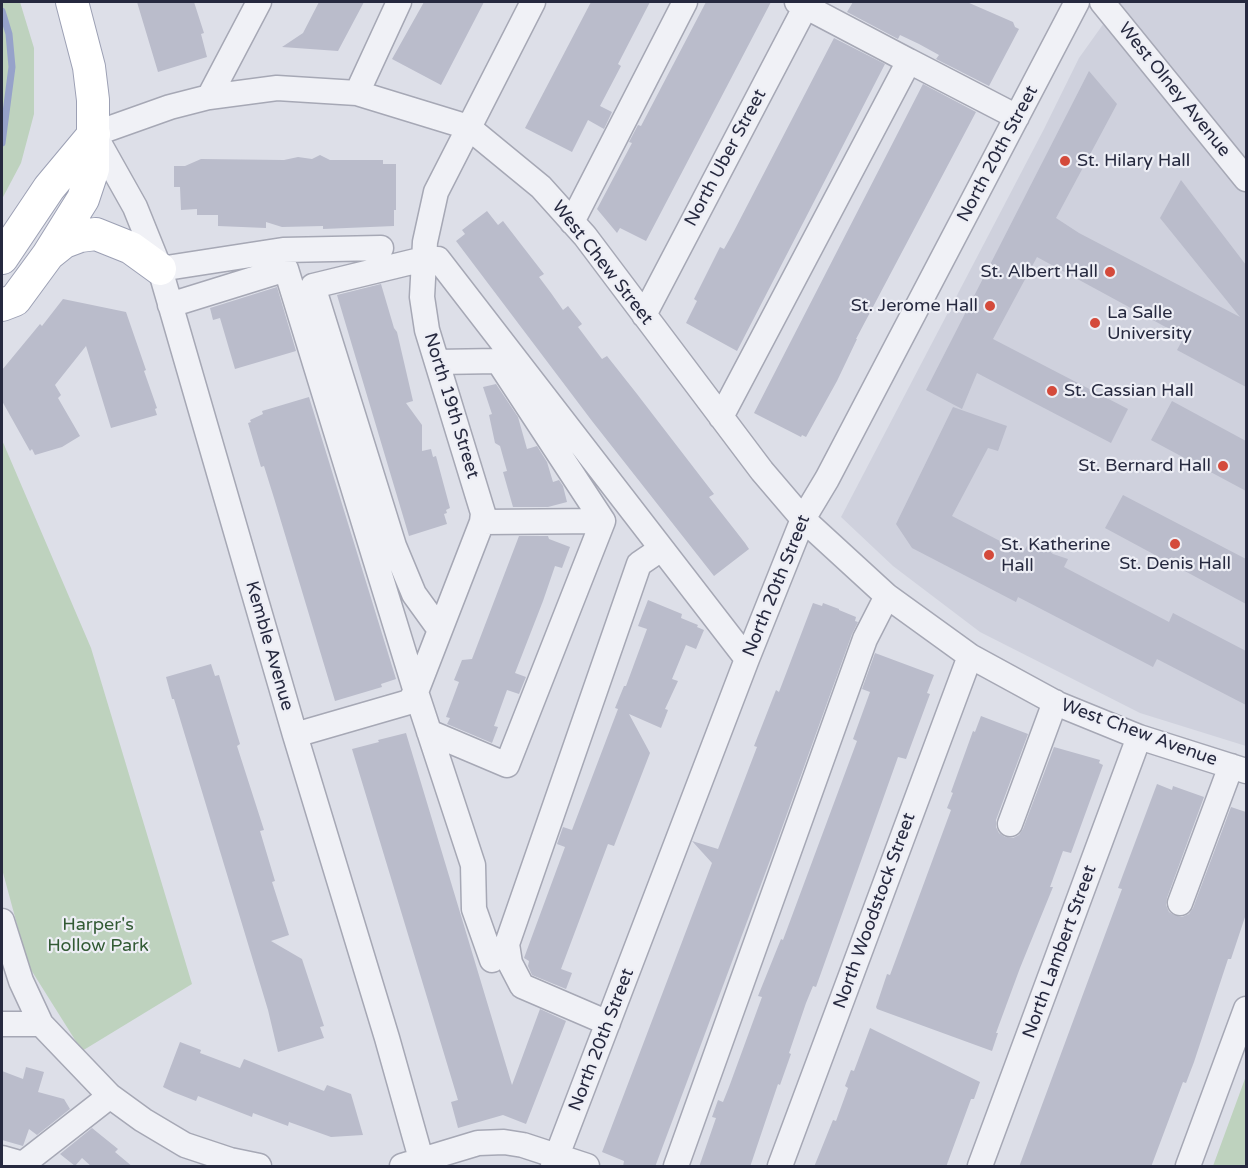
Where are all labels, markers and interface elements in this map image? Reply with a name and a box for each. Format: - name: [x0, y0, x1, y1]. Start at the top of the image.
- street label: West Olney Avenue: [1113, 19, 1235, 161]
- street label: North 20th Street: [953, 82, 1043, 226]
- street label: North Uber Street: [681, 86, 771, 230]
- place label: St. Hilary Hall: [1077, 150, 1190, 172]
- marker: St. Hilary Hall: [1058, 154, 1072, 168]
- street label: West Chew Street: [547, 197, 657, 329]
- place label: St. Albert Hall: [981, 261, 1098, 283]
- marker: St. Albert Hall: [1103, 265, 1117, 279]
- place label: St. Jerome Hall: [851, 295, 978, 317]
- marker: St. Jerome Hall: [983, 299, 997, 313]
- place label: La Salle University: [1107, 302, 1192, 344]
- marker: La Salle University: [1088, 316, 1102, 330]
- street label: North 19th Street: [419, 331, 483, 481]
- place label: St. Cassian Hall: [1064, 380, 1194, 402]
- marker: St. Cassian Hall: [1045, 384, 1059, 398]
- place label: St. Bernard Hall: [1078, 455, 1211, 477]
- marker: St. Bernard Hall: [1216, 459, 1230, 473]
- street label: North 20th Street: [739, 512, 815, 660]
- place label: St. Katherine Hall: [1001, 534, 1110, 576]
- marker: St. Denis Hall: [1168, 537, 1182, 551]
- marker: St. Katherine Hall: [982, 548, 996, 562]
- place label: St. Denis Hall: [1119, 553, 1231, 575]
- street label: Kemble Avenue: [240, 579, 298, 713]
- street label: West Chew Avenue: [1058, 695, 1220, 771]
- street label: North Woodstock Street: [829, 810, 921, 1012]
- street label: North Lambert Street: [1019, 862, 1101, 1042]
- park label: Harper's Hollow Park: [47, 914, 149, 956]
- street label: North 20th Street: [565, 966, 639, 1114]

